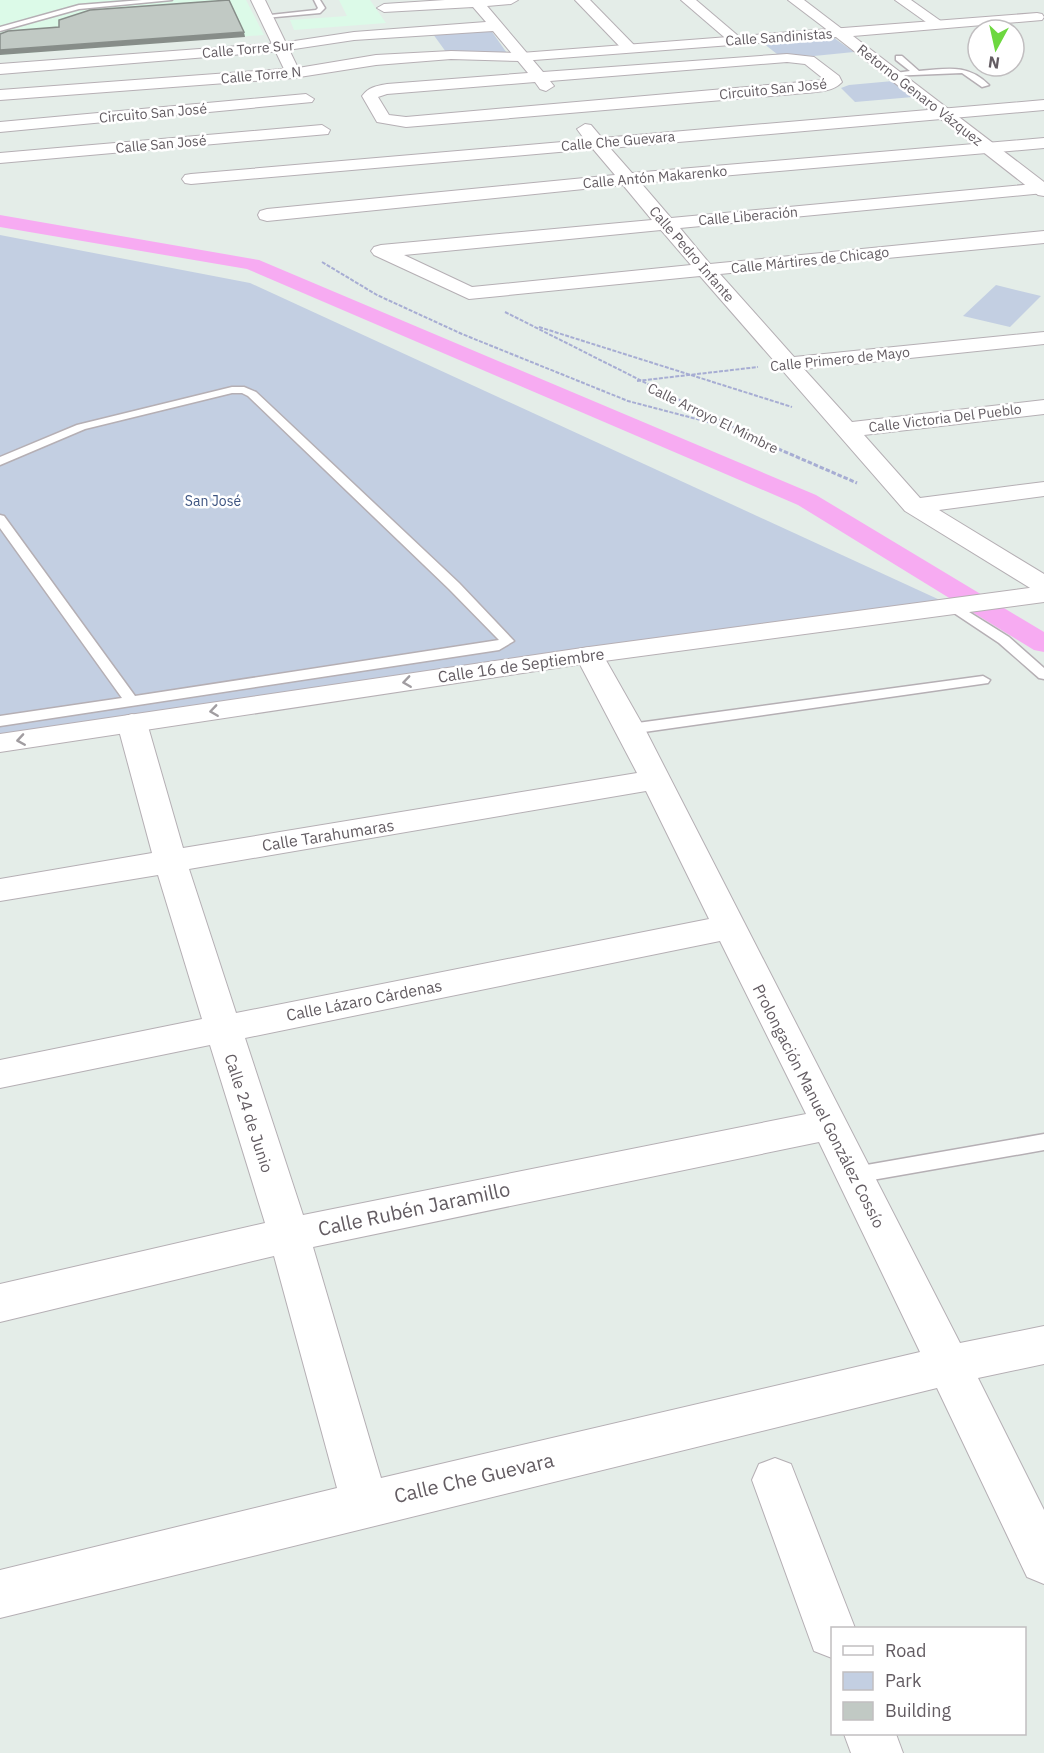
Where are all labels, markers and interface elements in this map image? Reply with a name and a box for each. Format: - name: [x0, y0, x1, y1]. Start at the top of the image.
- north arrow: [966, 18, 1026, 78]
- street label: Calle Sandinistas: [725, 24, 833, 50]
- street label: Calle Torre Sur: [201, 36, 295, 62]
- street label: Retorno Genaro Vázquez: [854, 40, 987, 150]
- text: N: [987, 52, 1001, 74]
- street label: Calle Torre N: [220, 63, 302, 87]
- street label: Circuito San José: [718, 74, 828, 104]
- street label: Circuito San José: [98, 99, 208, 127]
- street label: Calle Che Guevara: [560, 127, 676, 155]
- street label: Calle San José: [115, 131, 207, 157]
- street label: Calle Antón Makarenko: [582, 162, 728, 192]
- street label: Calle Pedro Infante: [646, 202, 739, 306]
- street label: Calle Liberación: [697, 203, 799, 229]
- street label: Calle Mártires de Chicago: [730, 243, 890, 277]
- street label: Calle Primero de Mayo: [769, 343, 911, 375]
- street label: Calle Arroyo El Mimbre: [645, 379, 781, 458]
- street label: Calle Victoria Del Pueblo: [867, 400, 1023, 436]
- park label: San José: [185, 492, 241, 510]
- street label: Calle 16 de Septiembre: [436, 643, 606, 687]
- one-way arrow: [402, 675, 412, 688]
- one-way arrow: [209, 704, 219, 716]
- one-way arrow: [17, 734, 26, 746]
- street label: Calle Tarahumaras: [261, 815, 395, 855]
- street label: Calle Lázaro Cárdenas: [284, 975, 444, 1025]
- street label: Prolongación Manuel González Cossío: [749, 981, 889, 1231]
- street label: Calle 24 de Junio: [220, 1051, 278, 1175]
- street label: Calle Rubén Jaramillo: [315, 1175, 512, 1242]
- street label: Calle Che Guevara: [391, 1446, 557, 1509]
- legend: [831, 1627, 1026, 1735]
- text: Road: [885, 1639, 926, 1662]
- text: Park: [885, 1669, 922, 1692]
- text: Building: [885, 1699, 952, 1722]

